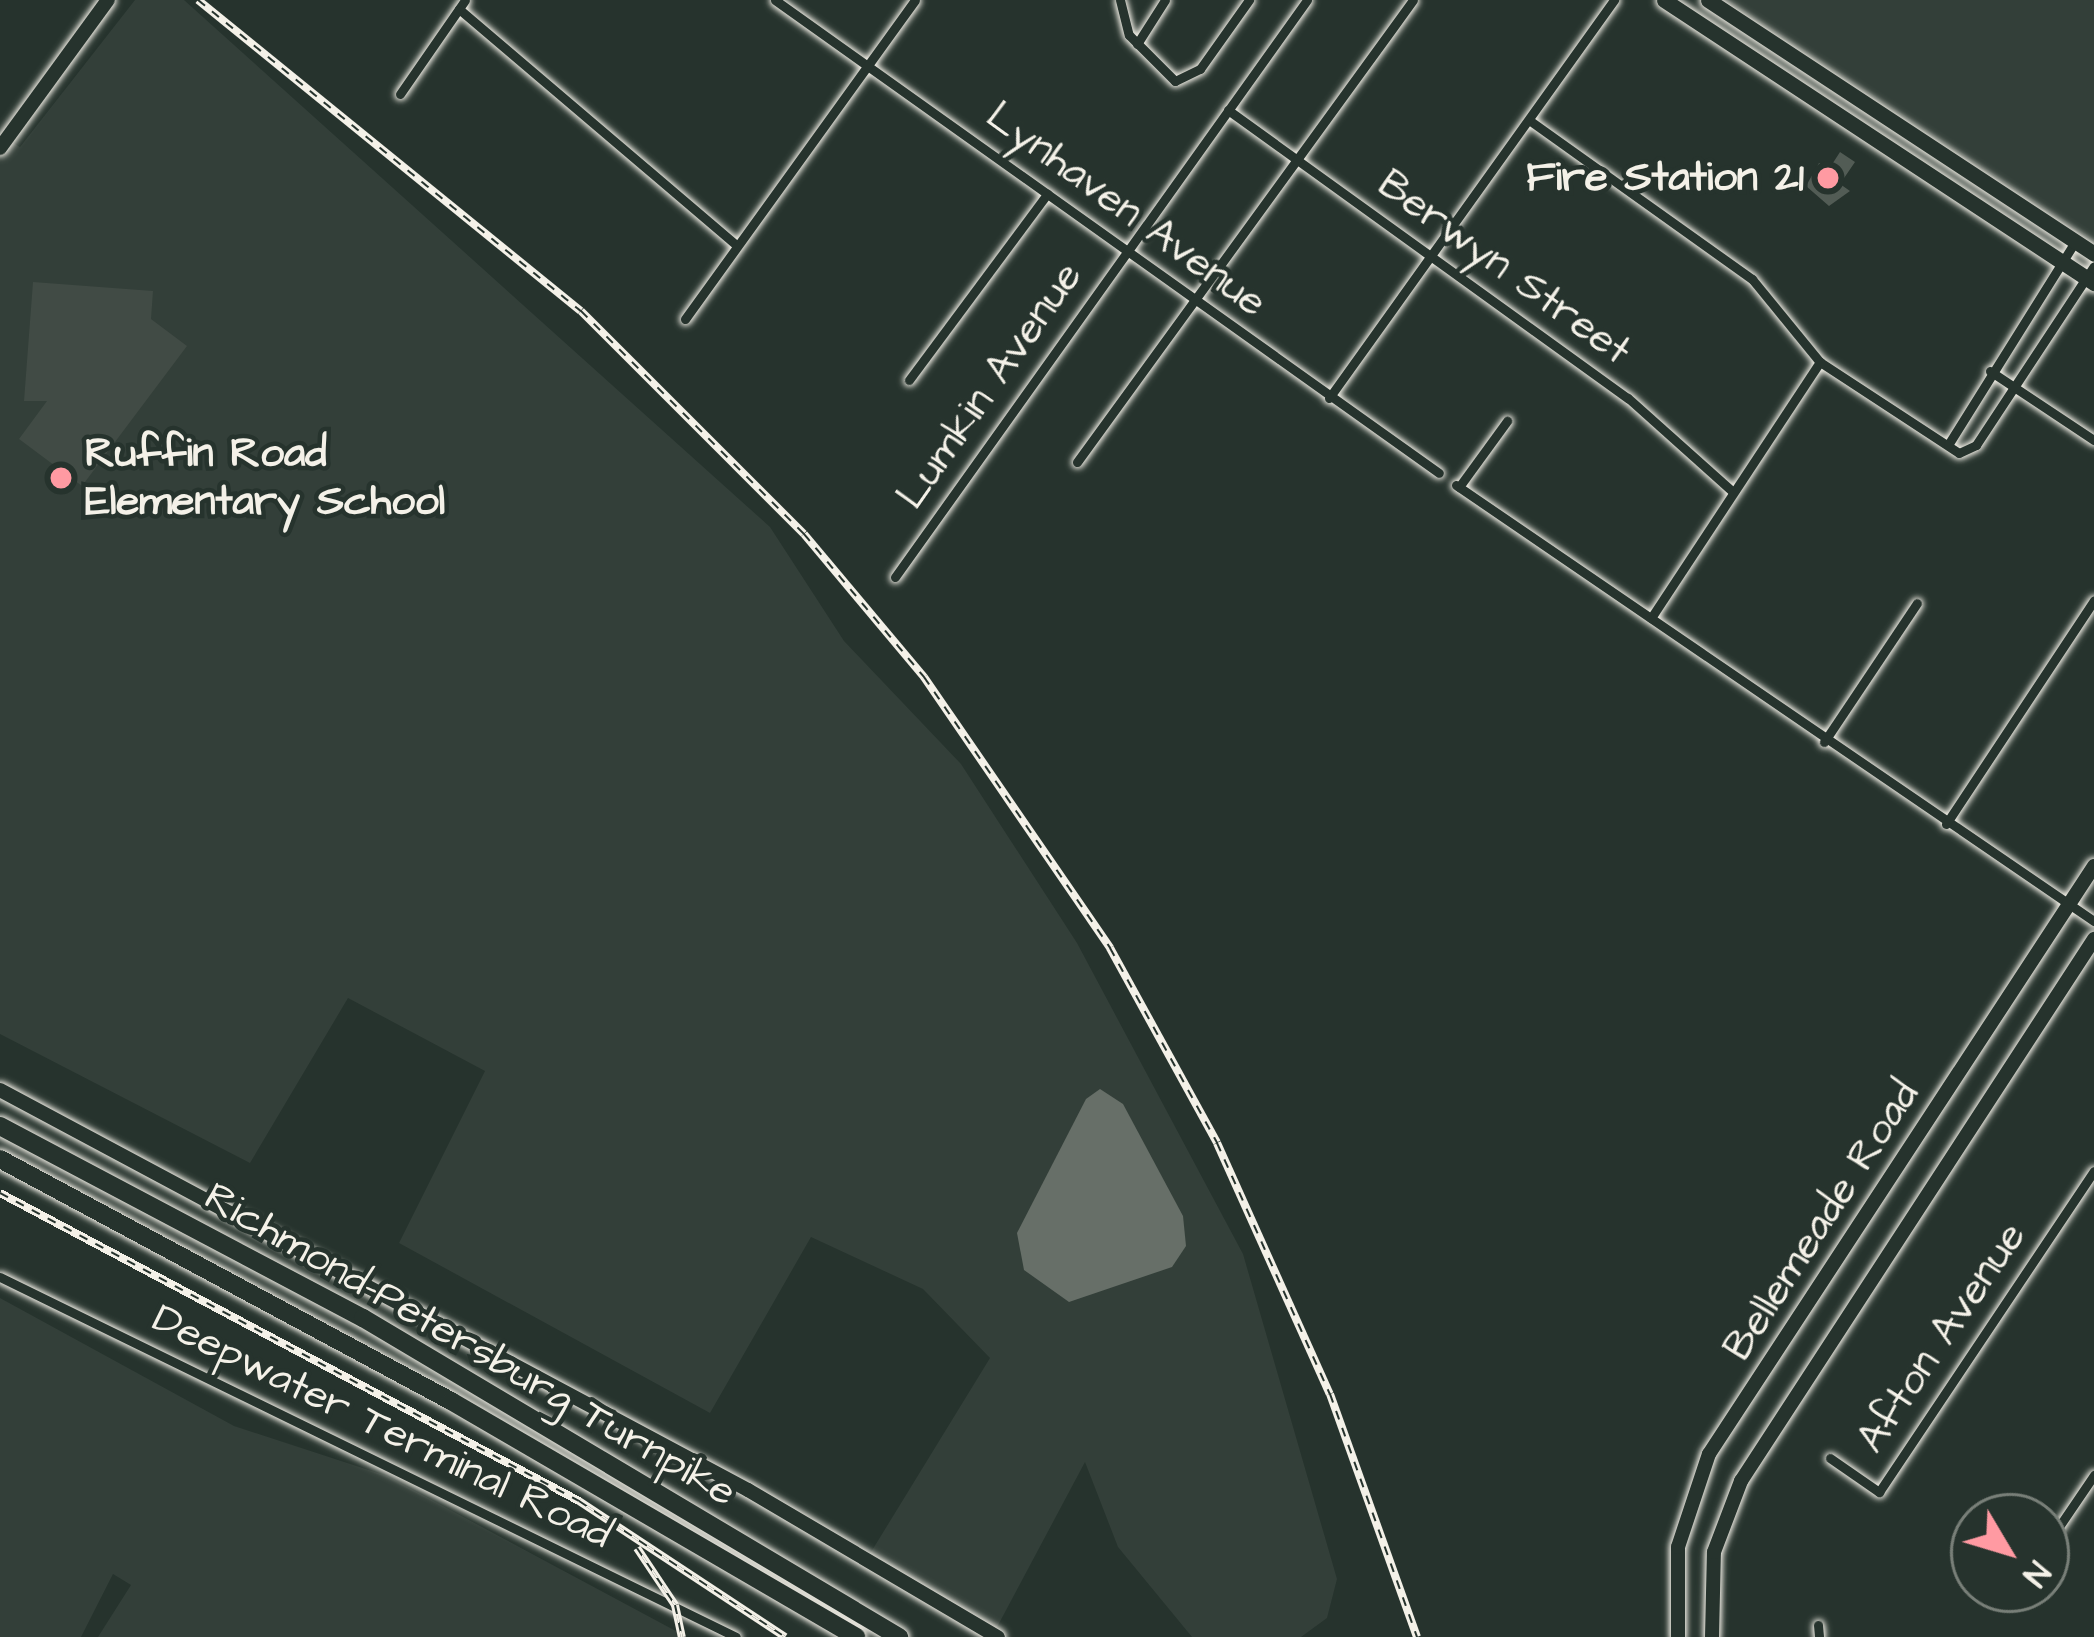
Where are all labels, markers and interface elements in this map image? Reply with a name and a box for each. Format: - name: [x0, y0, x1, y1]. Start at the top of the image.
- street label: Lynhaven Avenue: [976, 91, 1276, 329]
- place label: Fire Station 21: [1526, 153, 1804, 203]
- street label: Berwyn Street: [1368, 159, 1640, 377]
- marker: Fire Station 21: [1815, 165, 1841, 191]
- street label: Lumkin Avenue: [886, 253, 1094, 519]
- place label: Ruffin Road Elementary School: [85, 429, 445, 528]
- marker: Ruffin Road Elementary School: [48, 465, 74, 491]
- street label: Bellemeade Road: [1713, 1072, 1931, 1370]
- street label: Richmond-Petersburg Turnpike: [195, 1172, 745, 1518]
- street label: Afton Avenue: [1847, 1213, 2037, 1463]
- street label: Deepwater Terminal Road: [144, 1294, 620, 1560]
- north arrow: [1950, 1493, 2070, 1613]
- text: N: [2012, 1551, 2061, 1596]

